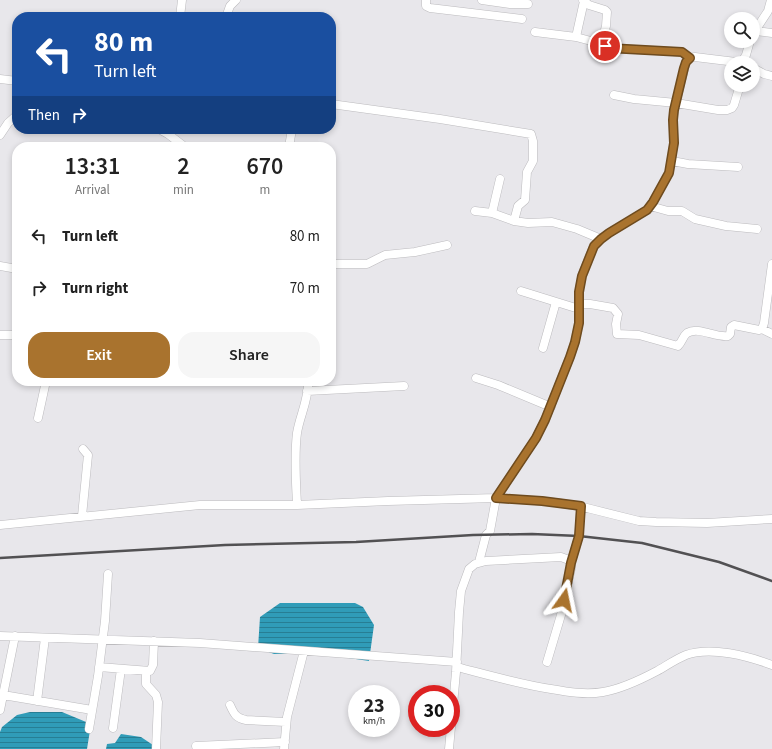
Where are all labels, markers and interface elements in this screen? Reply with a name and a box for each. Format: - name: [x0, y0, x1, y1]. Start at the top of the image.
- map controls: [724, 12, 760, 92]
- button: search: [724, 12, 760, 48]
- text: 80 m: [94, 22, 153, 62]
- icon: left: [28, 28, 80, 80]
- pin: [588, 29, 622, 63]
- icon: arrive: [594, 35, 616, 57]
- button: layers: [724, 56, 760, 92]
- text: Turn left: [94, 59, 156, 84]
- icon: right: [68, 104, 90, 126]
- text: Then: [28, 105, 60, 126]
- text: 13:31: [65, 149, 120, 184]
- text: 2: [177, 149, 190, 184]
- text: 670: [247, 149, 283, 184]
- text: Arrival: [75, 181, 110, 199]
- text: min: [173, 181, 194, 199]
- text: m: [260, 181, 270, 199]
- icon: left: [28, 225, 50, 247]
- text: Turn left: [62, 226, 118, 247]
- text: 80 m: [290, 226, 320, 247]
- icon: right: [28, 277, 50, 299]
- text: Turn right: [62, 278, 128, 299]
- text: 70 m: [290, 278, 320, 299]
- button: Exit: [28, 332, 170, 378]
- button: Share: [178, 332, 320, 378]
- position arrow: [543, 579, 585, 621]
- speed limit sign: 30: [408, 685, 460, 737]
- text: 23: [363, 692, 385, 720]
- text: km/h: [363, 714, 385, 728]

